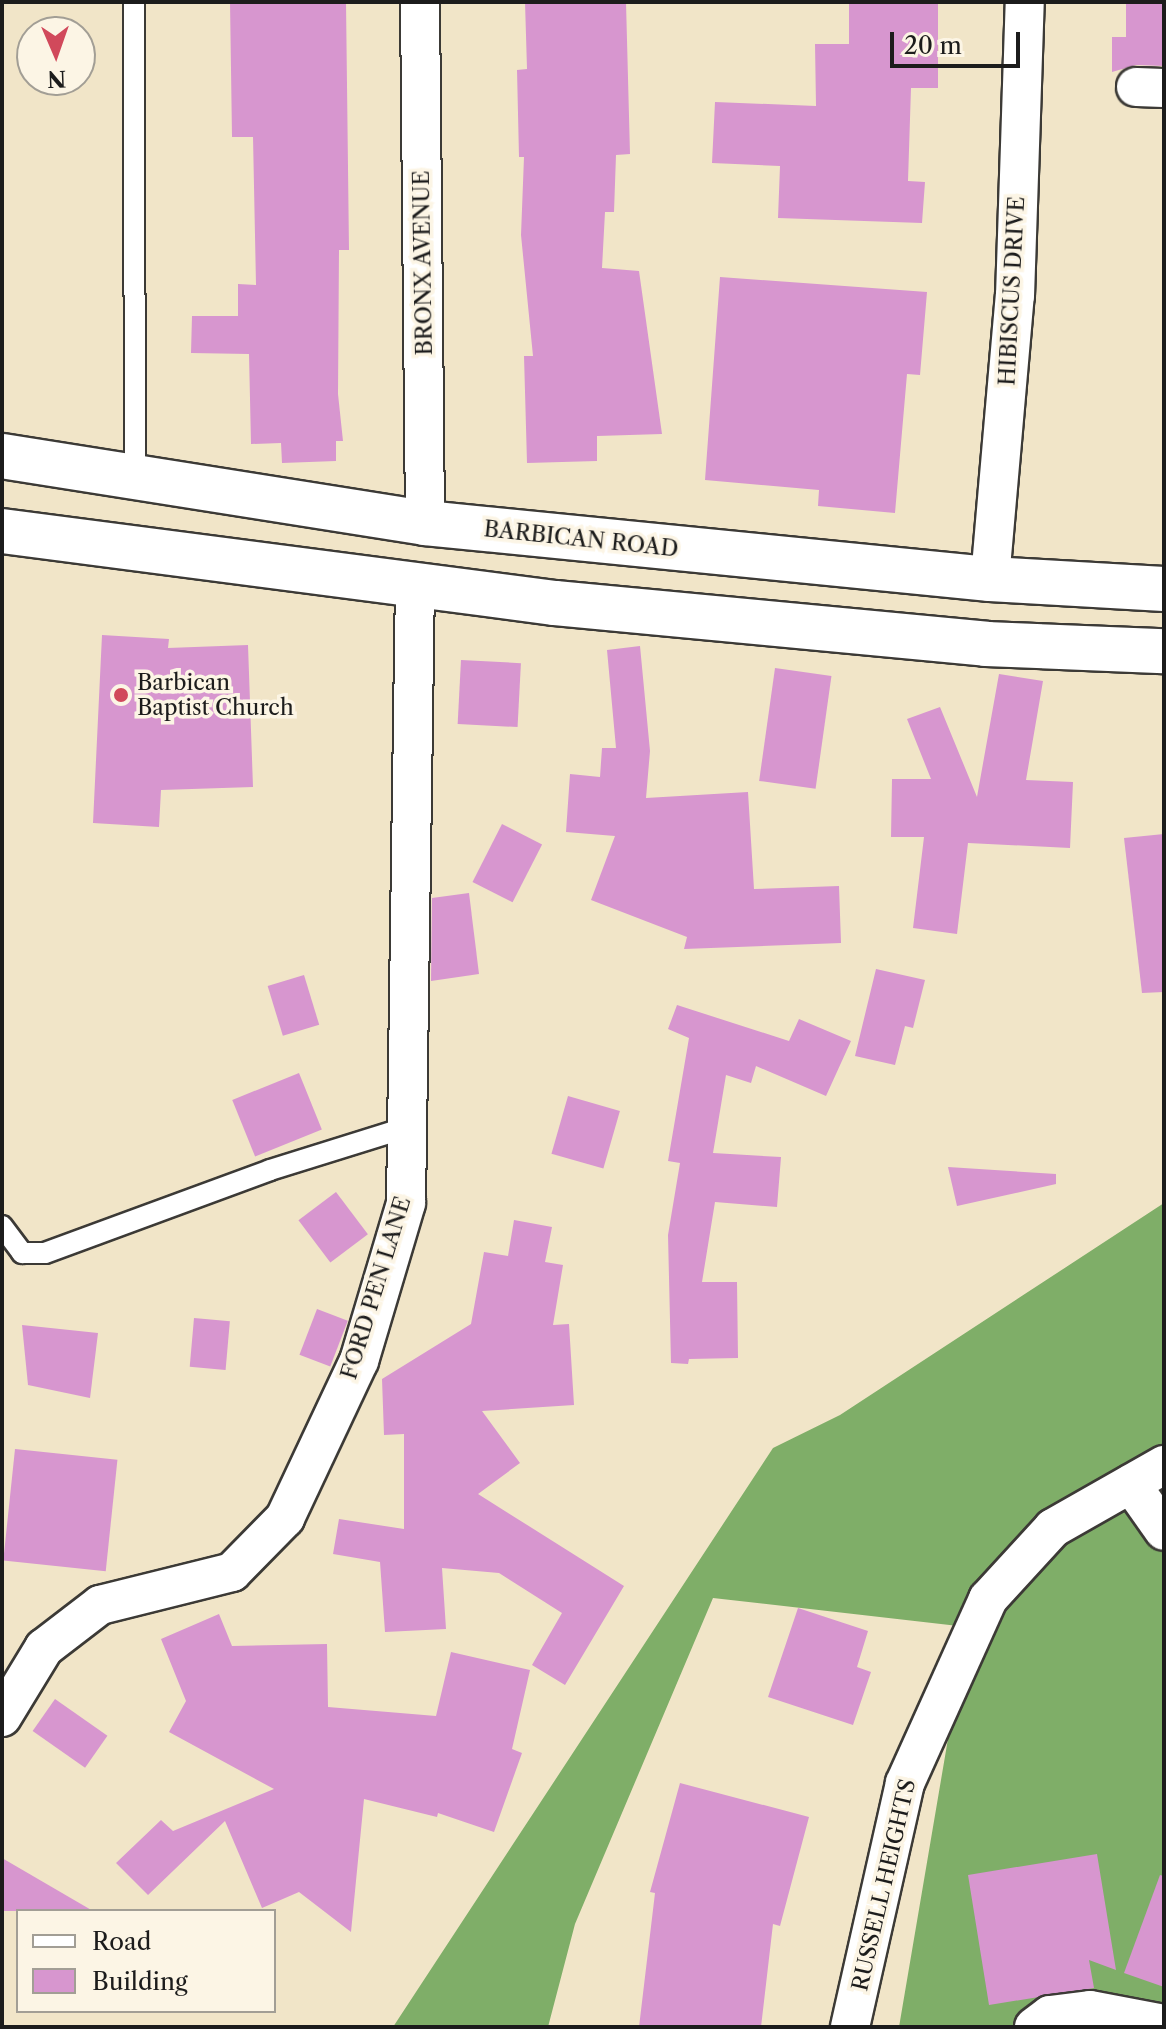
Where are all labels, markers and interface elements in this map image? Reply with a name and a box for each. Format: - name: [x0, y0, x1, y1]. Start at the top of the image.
- north arrow: [16, 16, 96, 96]
- scale bar: [894, 16, 1024, 66]
- text: 20 m: [904, 31, 962, 60]
- text: N: [47, 65, 67, 92]
- street label: BRONX AVENUE: [408, 170, 438, 356]
- street label: HIBISCUS DRIVE: [994, 196, 1030, 386]
- street label: BARBICAN ROAD: [482, 516, 680, 562]
- place label: Barbican Baptist Church: [137, 669, 294, 720]
- marker: Barbican Baptist Church: [112, 686, 130, 704]
- street label: FORD PEN LANE: [336, 1193, 416, 1383]
- street label: RUSSELL HEIGHTS: [847, 1776, 921, 1994]
- legend: [16, 1909, 276, 2013]
- text: Road: [92, 1927, 151, 1956]
- text: Building: [92, 1967, 188, 1996]

